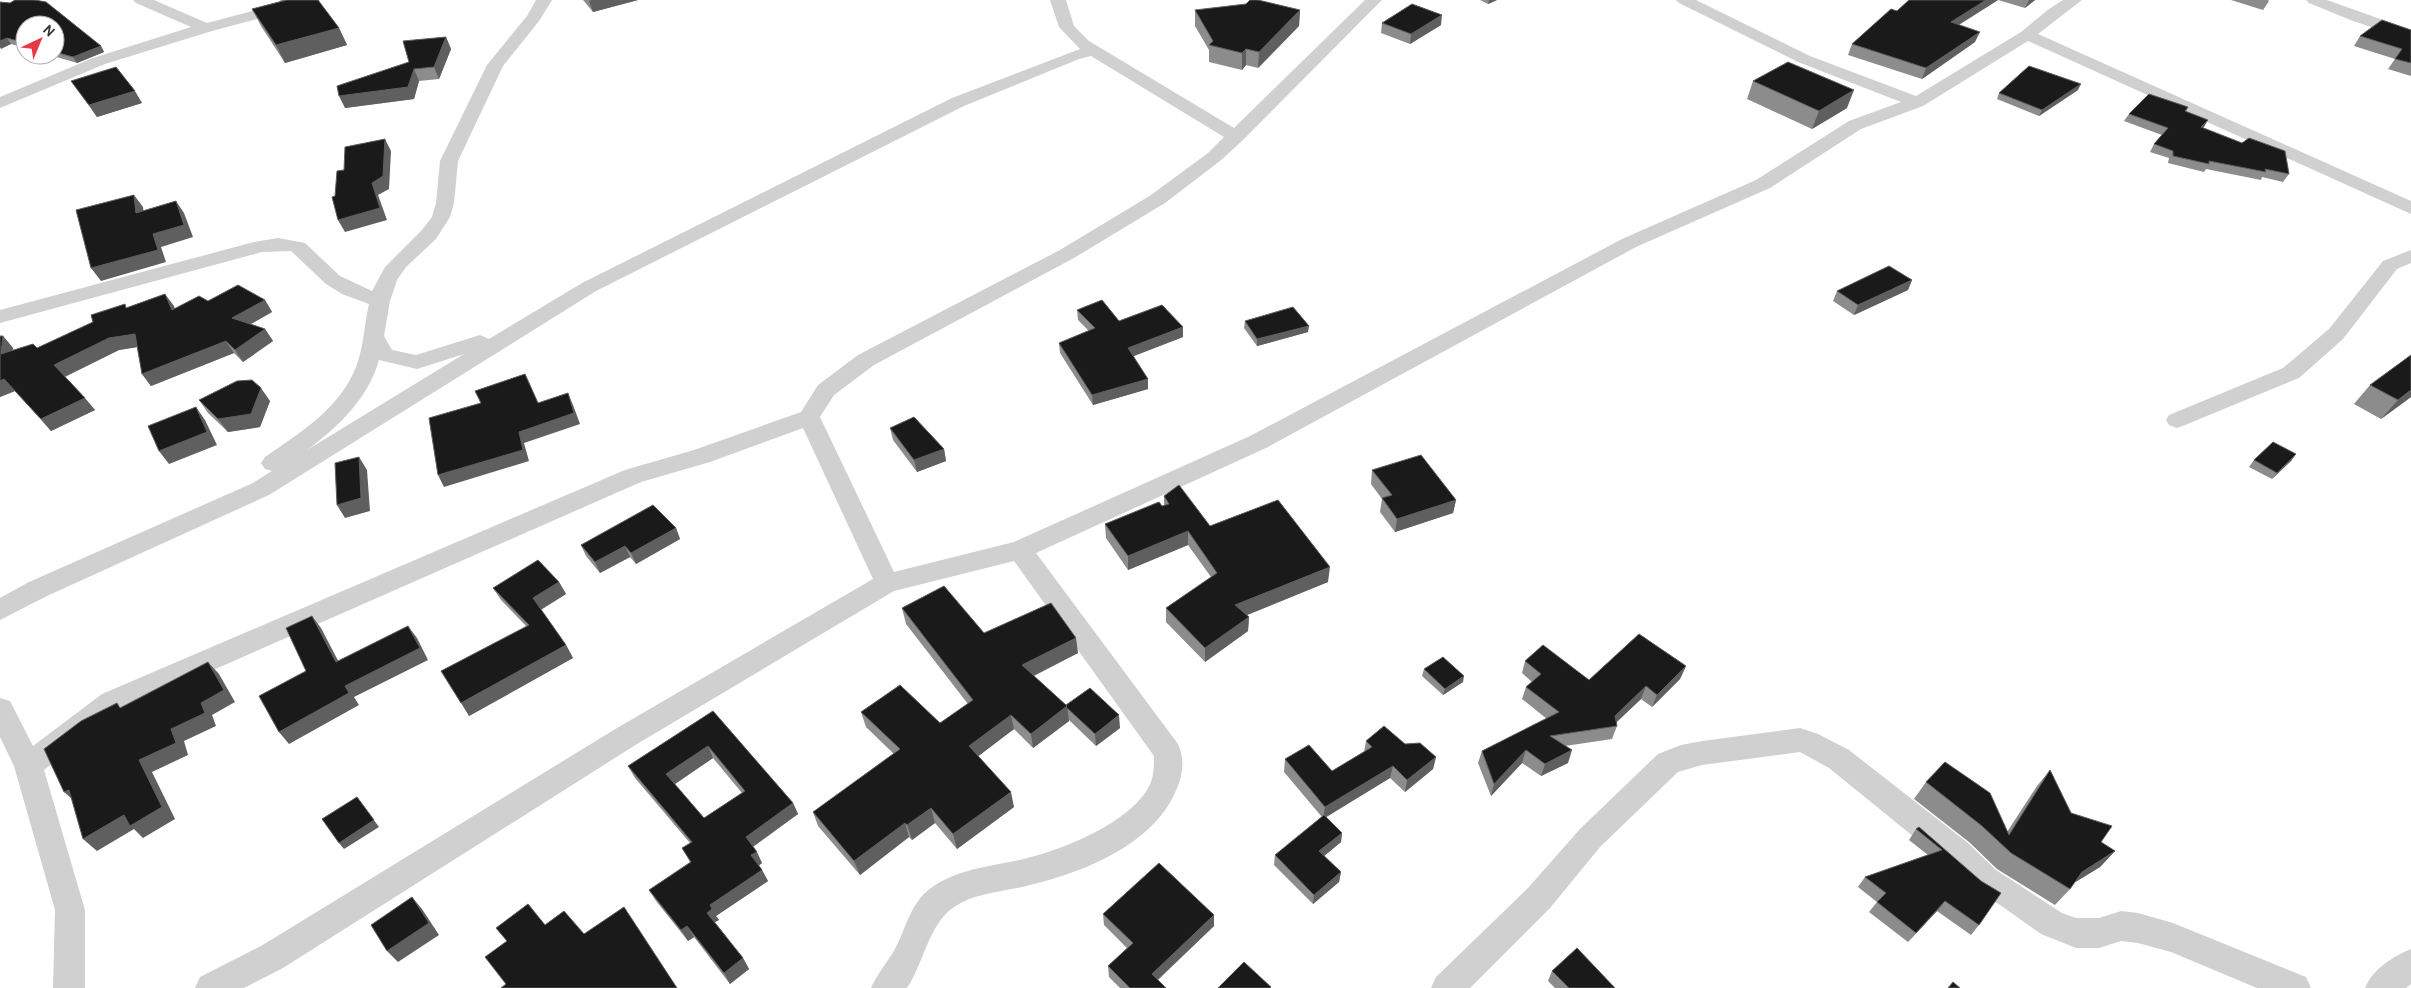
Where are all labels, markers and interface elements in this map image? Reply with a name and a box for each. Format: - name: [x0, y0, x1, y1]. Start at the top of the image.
- north arrow: [15, 15, 65, 65]
- text: N: [39, 21, 59, 41]

